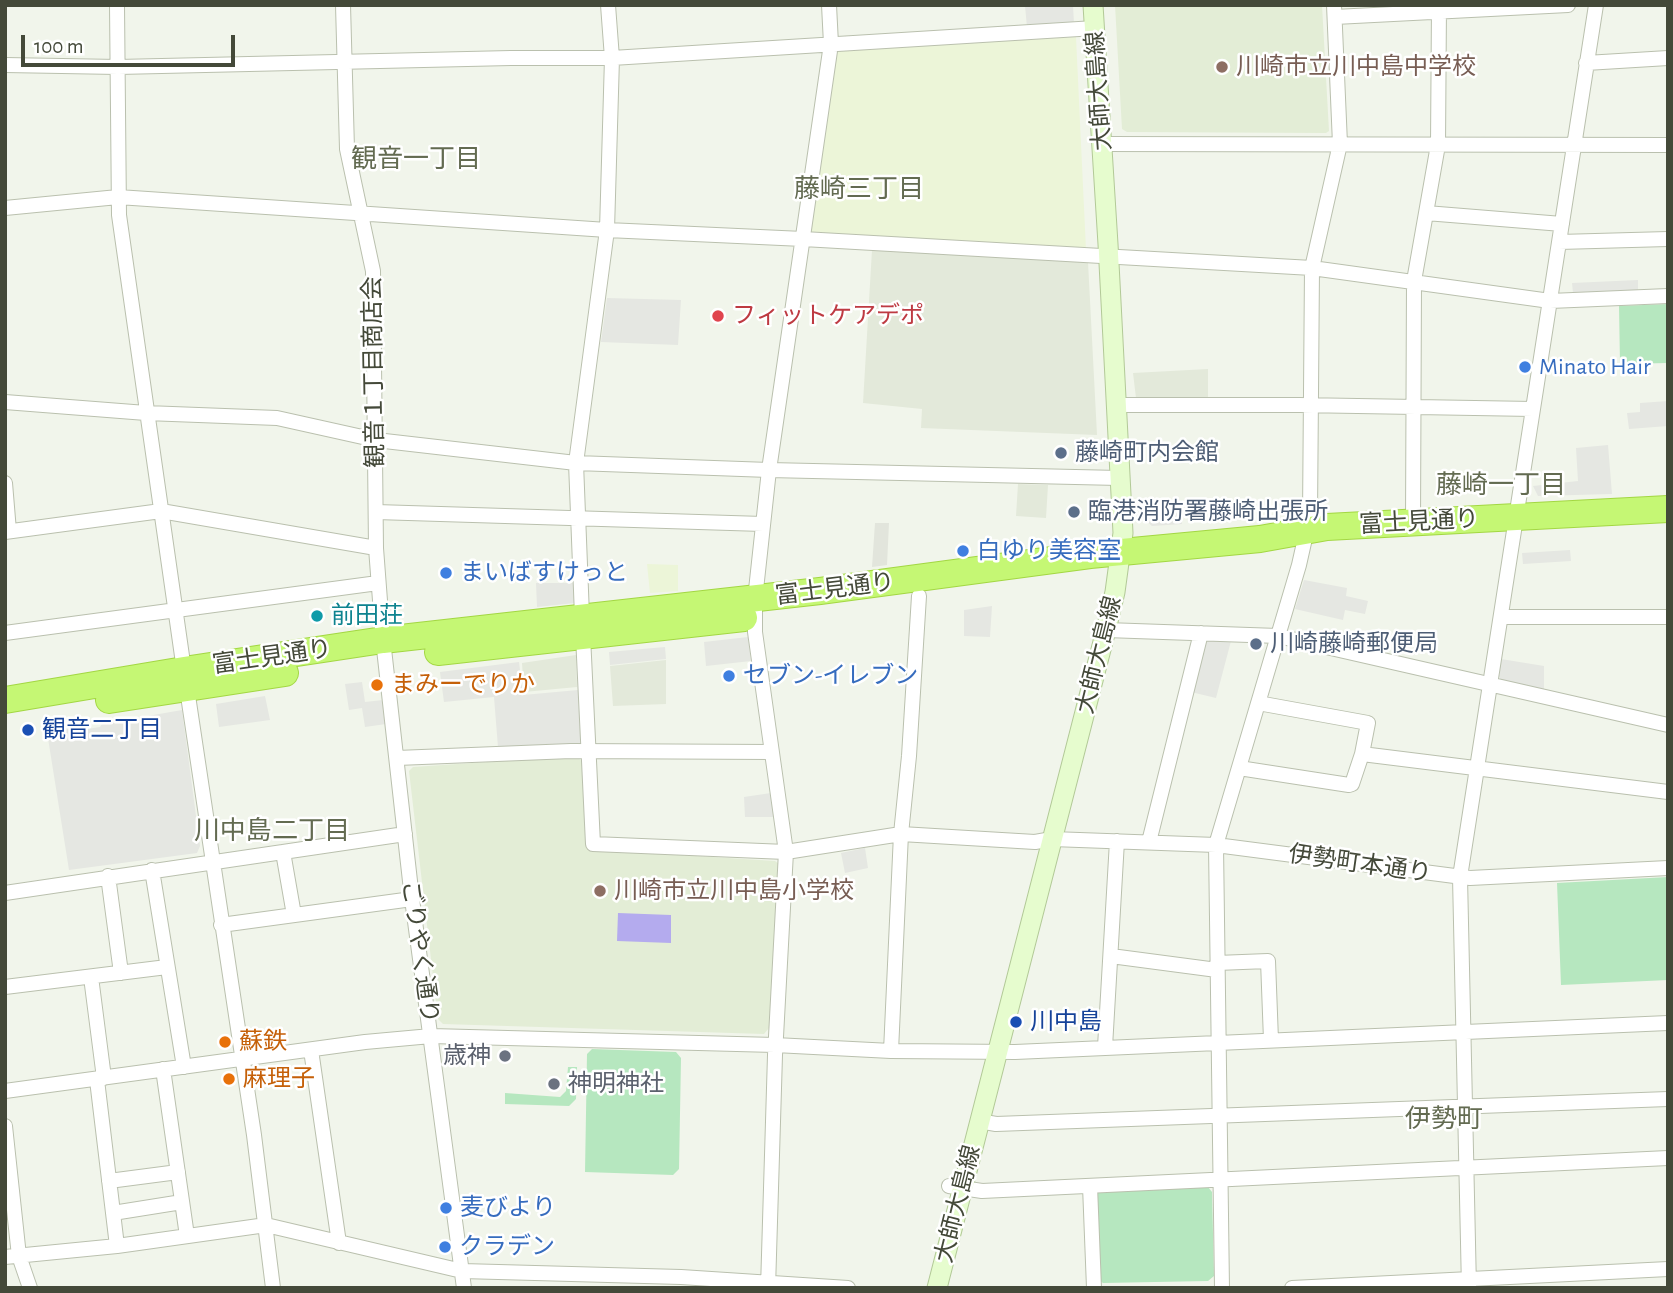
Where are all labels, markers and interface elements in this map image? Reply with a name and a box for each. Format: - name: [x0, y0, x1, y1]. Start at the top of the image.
- scale bar: [24, 21, 238, 65]
- street label: 大師大島線: [1080, 30, 1118, 152]
- text: 100 m: [34, 36, 84, 57]
- place label: 川崎市立川中島中学校: [1236, 53, 1476, 81]
- marker: 川崎市立川中島中学校: [1214, 59, 1230, 75]
- district label: 観音一丁目: [351, 143, 481, 175]
- district label: 藤崎三丁目: [794, 173, 924, 205]
- street label: 観音１丁目商店会: [358, 276, 390, 468]
- place label: フィットケアデポ: [732, 302, 924, 330]
- marker: フィットケアデポ: [710, 308, 726, 324]
- place label: Minato Hair: [1539, 353, 1651, 381]
- marker: Minato Hair: [1517, 359, 1533, 375]
- place label: 藤崎町内会館: [1075, 439, 1219, 467]
- marker: 藤崎町内会館: [1053, 445, 1069, 461]
- district label: 藤崎一丁目: [1436, 469, 1566, 501]
- place label: 臨港消防署藤崎出張所: [1088, 498, 1328, 526]
- marker: 臨港消防署藤崎出張所: [1066, 504, 1082, 520]
- street label: 富士見通り: [1358, 504, 1480, 540]
- place label: 白ゆり美容室: [977, 537, 1121, 565]
- marker: 白ゆり美容室: [955, 543, 971, 559]
- place label: まいばすけっと: [460, 559, 628, 587]
- marker: まいばすけっと: [438, 565, 454, 581]
- street label: 富士見通り: [774, 567, 896, 611]
- street label: 大師大島線: [1071, 593, 1127, 717]
- place label: 前田荘: [331, 602, 403, 630]
- marker: 前田荘: [309, 608, 325, 624]
- place label: 川崎藤崎郵便局: [1270, 630, 1438, 658]
- street label: 富士見通り: [211, 634, 333, 680]
- marker: 川崎藤崎郵便局: [1248, 636, 1264, 652]
- place label: セブン-イレブン: [743, 662, 918, 690]
- marker: セブン-イレブン: [721, 668, 737, 684]
- place label: まみーでりか: [391, 671, 535, 699]
- marker: まみーでりか: [369, 677, 385, 693]
- place label: 観音二丁目: [42, 716, 162, 744]
- marker: 観音二丁目: [20, 722, 36, 738]
- district label: 川中島二丁目: [194, 815, 350, 847]
- street label: 伊勢町本通り: [1287, 840, 1433, 888]
- place label: 川崎市立川中島小学校: [614, 877, 854, 905]
- street label: ごりやく通り: [396, 879, 444, 1025]
- marker: 川崎市立川中島小学校: [592, 883, 608, 899]
- place label: 川中島: [1030, 1008, 1102, 1036]
- marker: 川中島: [1008, 1014, 1024, 1030]
- place label: 蘇鉄: [239, 1028, 287, 1056]
- marker: 蘇鉄: [217, 1034, 233, 1050]
- place label: 歳神: [443, 1042, 491, 1070]
- marker: 歳神: [497, 1048, 513, 1064]
- place label: 麻理子: [243, 1065, 315, 1093]
- place label: 神明神社: [568, 1070, 664, 1098]
- marker: 麻理子: [221, 1071, 237, 1087]
- marker: 神明神社: [546, 1076, 562, 1092]
- district label: 伊勢町: [1405, 1103, 1483, 1135]
- street label: 大師大島線: [930, 1142, 986, 1266]
- place label: 麦びより: [460, 1194, 556, 1222]
- marker: 麦びより: [438, 1200, 454, 1216]
- place label: クラデン: [459, 1233, 555, 1261]
- marker: クラデン: [437, 1239, 453, 1255]

